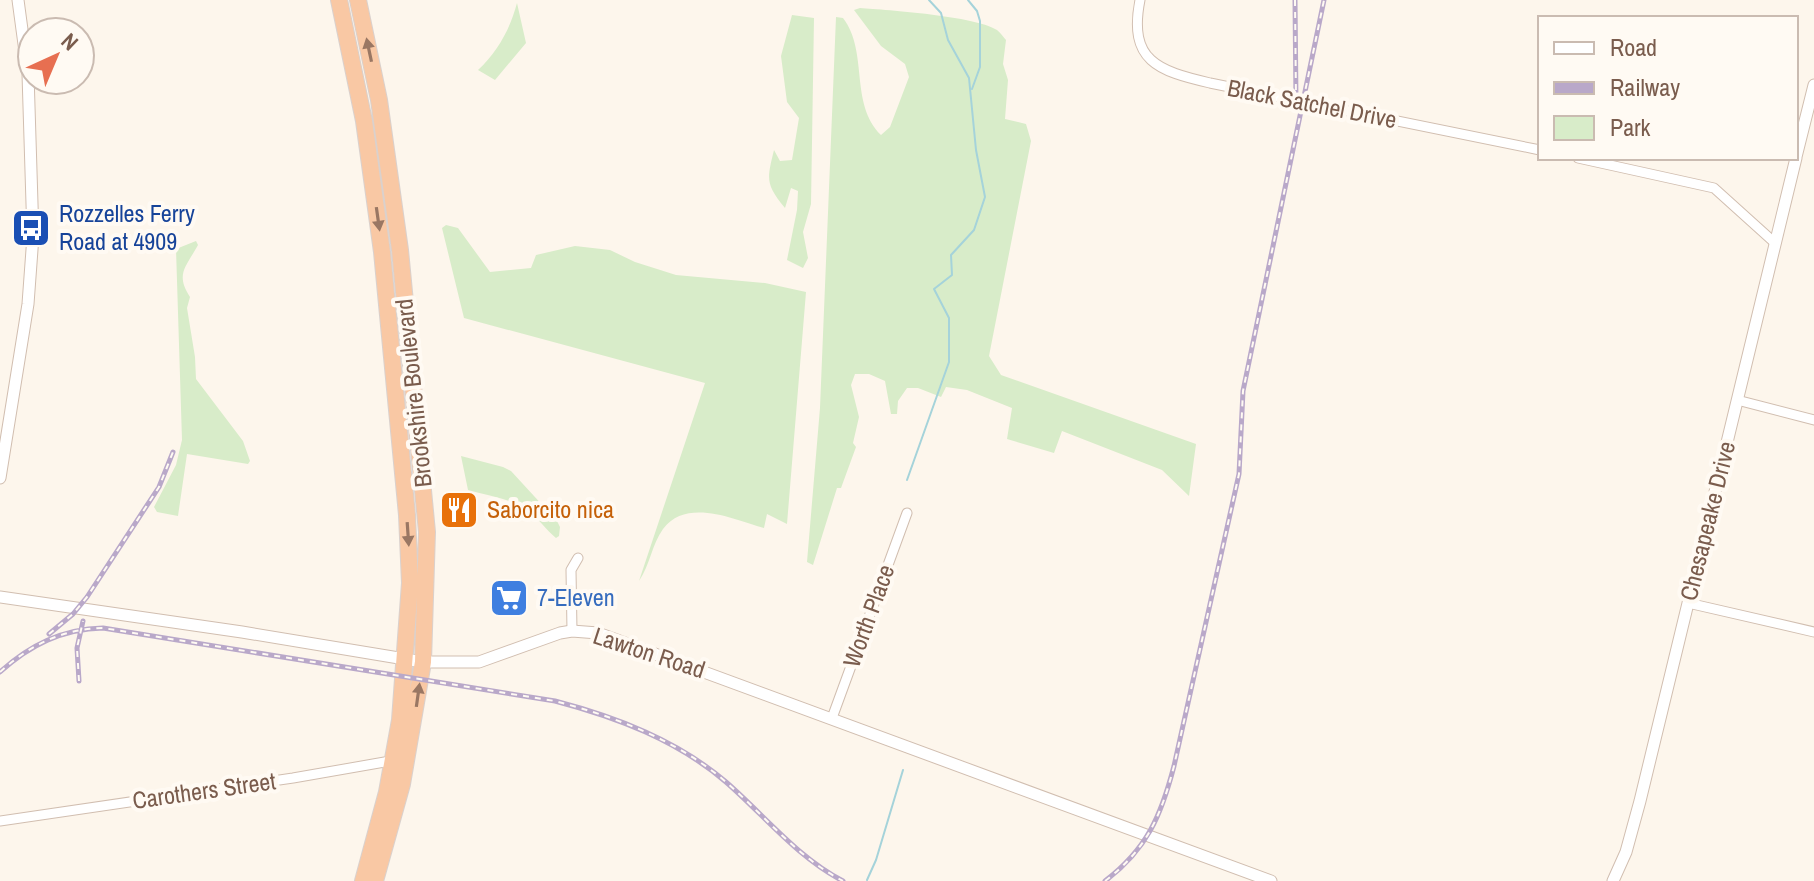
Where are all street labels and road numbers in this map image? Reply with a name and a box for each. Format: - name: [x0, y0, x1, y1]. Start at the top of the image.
- street label: Black Satchel Drive: [1225, 71, 1400, 135]
- street label: Brookshire Boulevard: [387, 297, 439, 489]
- street label: Chesapeake Drive: [1672, 438, 1742, 604]
- street label: Worth Place: [835, 560, 901, 671]
- street label: Lawton Road: [589, 619, 709, 685]
- street label: Carothers Street: [130, 764, 278, 816]

